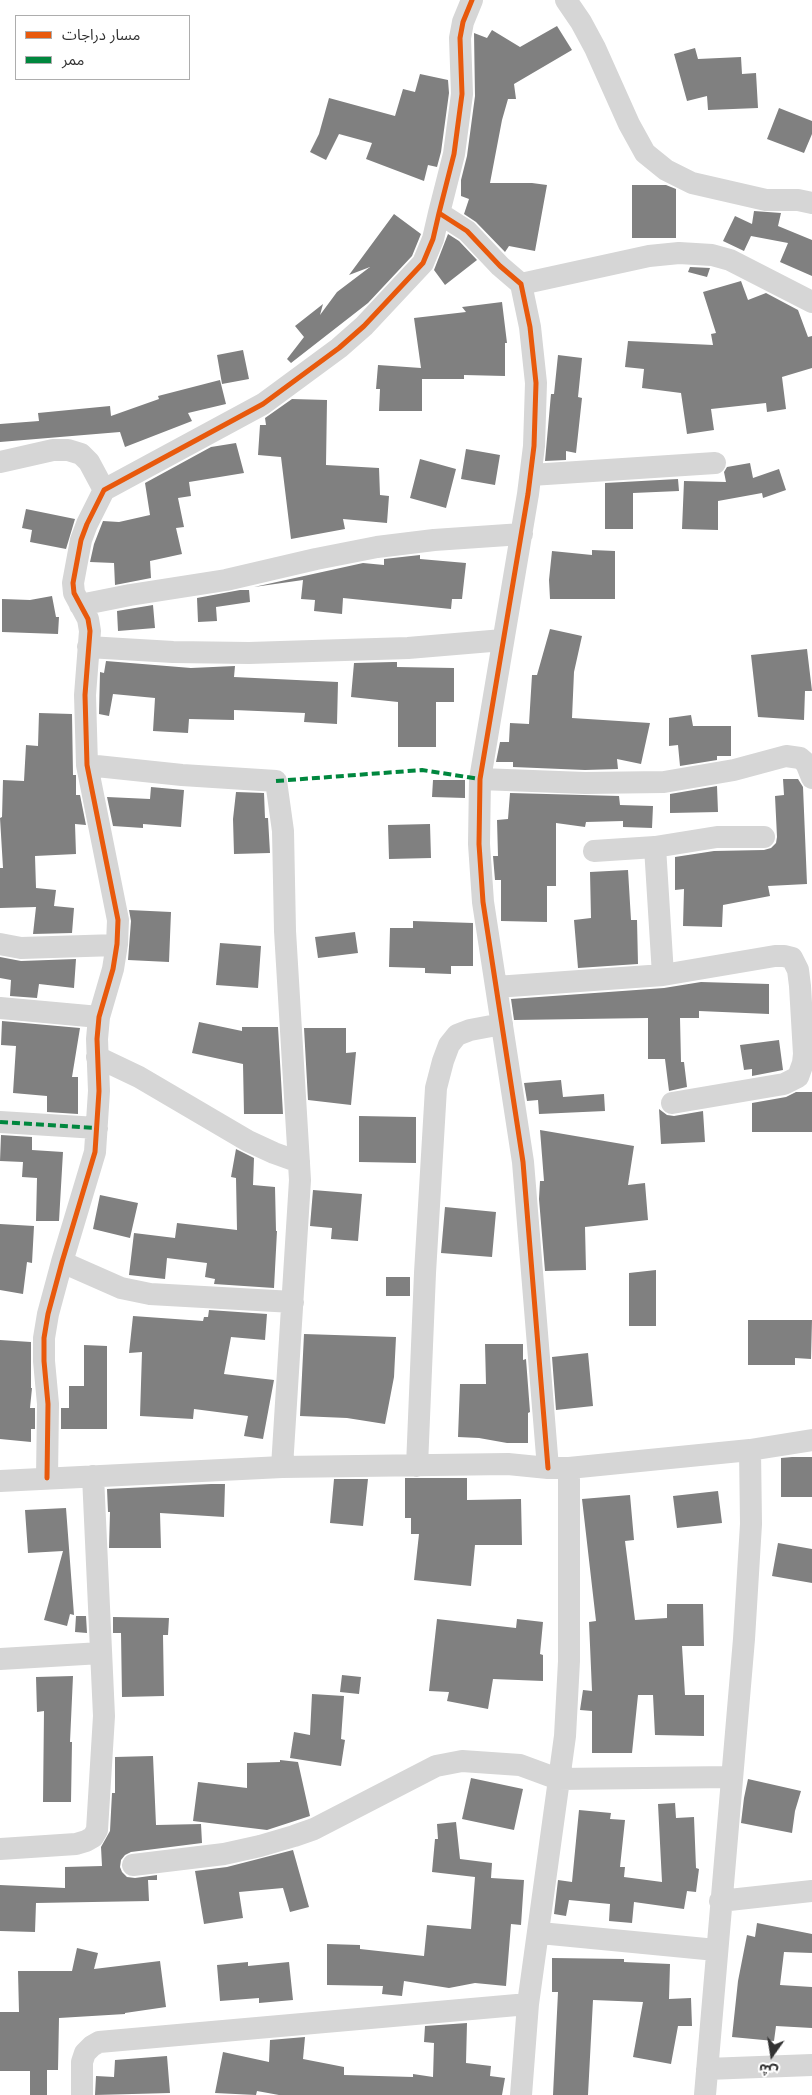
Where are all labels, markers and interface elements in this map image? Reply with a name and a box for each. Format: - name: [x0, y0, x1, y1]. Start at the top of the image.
- legend: [15, 15, 190, 80]
- text: مسار دراجات: [62, 26, 140, 44]
- text: ممر: [62, 51, 85, 69]
- north arrow: [747, 2030, 797, 2080]
- text: ش: [757, 2060, 780, 2081]

